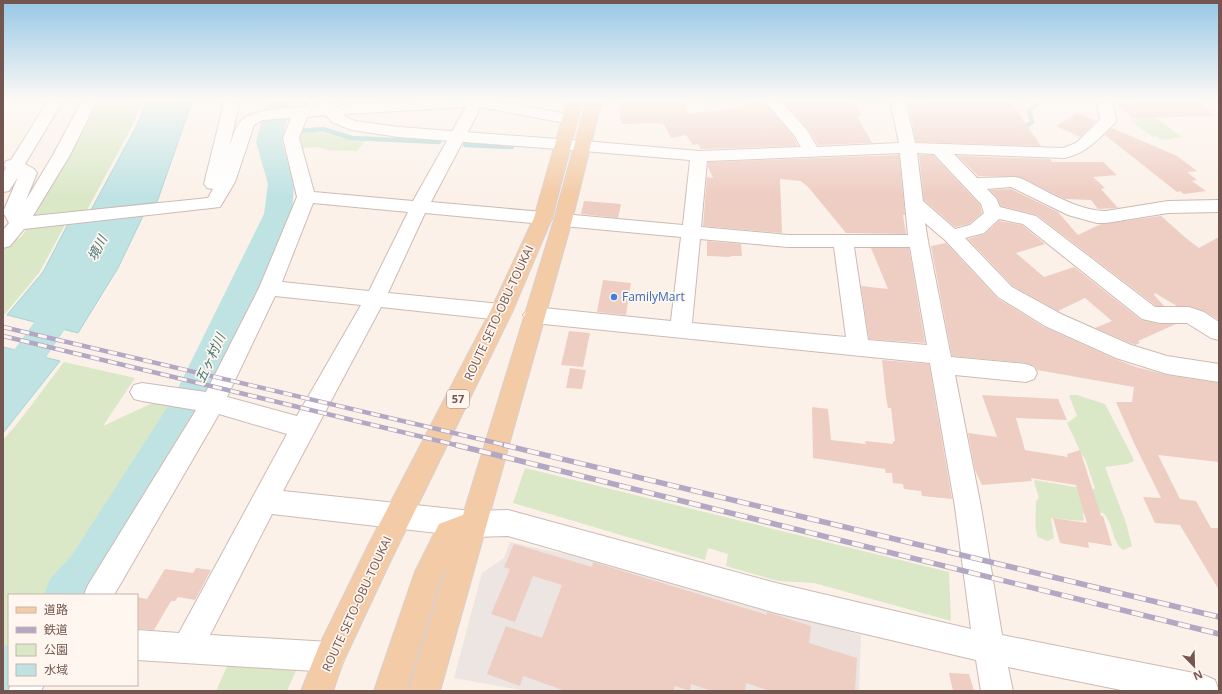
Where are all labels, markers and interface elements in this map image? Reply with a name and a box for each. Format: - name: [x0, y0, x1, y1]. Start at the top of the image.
- water label: 境川: [83, 231, 112, 264]
- street label: ROUTE SETO-OBU-TOUKAI: [460, 242, 537, 383]
- place label: FamilyMart: [622, 288, 685, 305]
- marker: FamilyMart: [609, 292, 619, 302]
- water label: 五ヶ村川: [191, 329, 230, 385]
- road number: 57: [447, 390, 469, 408]
- street label: ROUTE SETO-OBU-TOUKAI: [318, 533, 395, 674]
- legend: [8, 594, 138, 686]
- text: 道路: [44, 601, 68, 618]
- text: 鉄道: [44, 621, 68, 638]
- text: 公園: [44, 641, 68, 658]
- north arrow: [1174, 646, 1214, 686]
- text: 水域: [44, 661, 68, 678]
- text: N: [1191, 667, 1205, 684]

